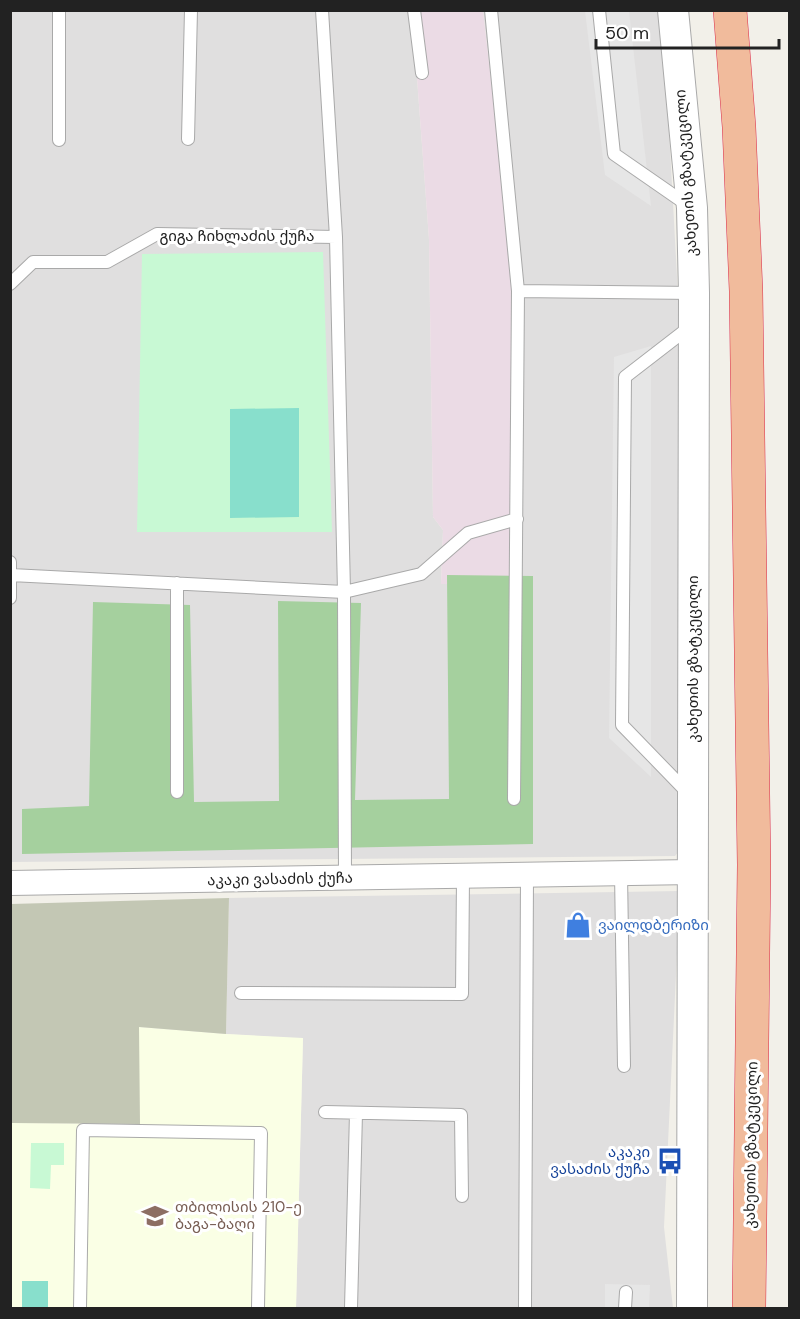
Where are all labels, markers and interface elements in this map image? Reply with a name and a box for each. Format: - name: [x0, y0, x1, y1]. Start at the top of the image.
- scale bar: [596, 12, 779, 50]
- text: 50 m: [605, 21, 649, 45]
- street label: კახეთის გზატკეცილი: [670, 89, 702, 257]
- street label: გიგა ჩიხლაძის ქუჩა: [160, 226, 314, 246]
- street label: კახეთის გზატკეცილი: [683, 575, 703, 743]
- street label: აკაკი ვასაძის ქუჩა: [207, 868, 353, 890]
- shop icon: ვაილდბერიზი: [563, 910, 593, 940]
- place label: ვაილდბერიზი: [598, 915, 709, 935]
- street label: კახეთის გზატკეცილი: [740, 1061, 762, 1229]
- place label: აკაკი ვასაძის ქუჩა: [550, 1142, 650, 1179]
- bus stop icon: აკაკი ვასაძის ქუჩა: [655, 1146, 685, 1176]
- place label: თბილისის 210-ე ბაგა-ბაღი: [175, 1197, 302, 1234]
- school or university icon: თბილისის 210-ე ბაგა-ბაღი: [140, 1201, 170, 1231]

